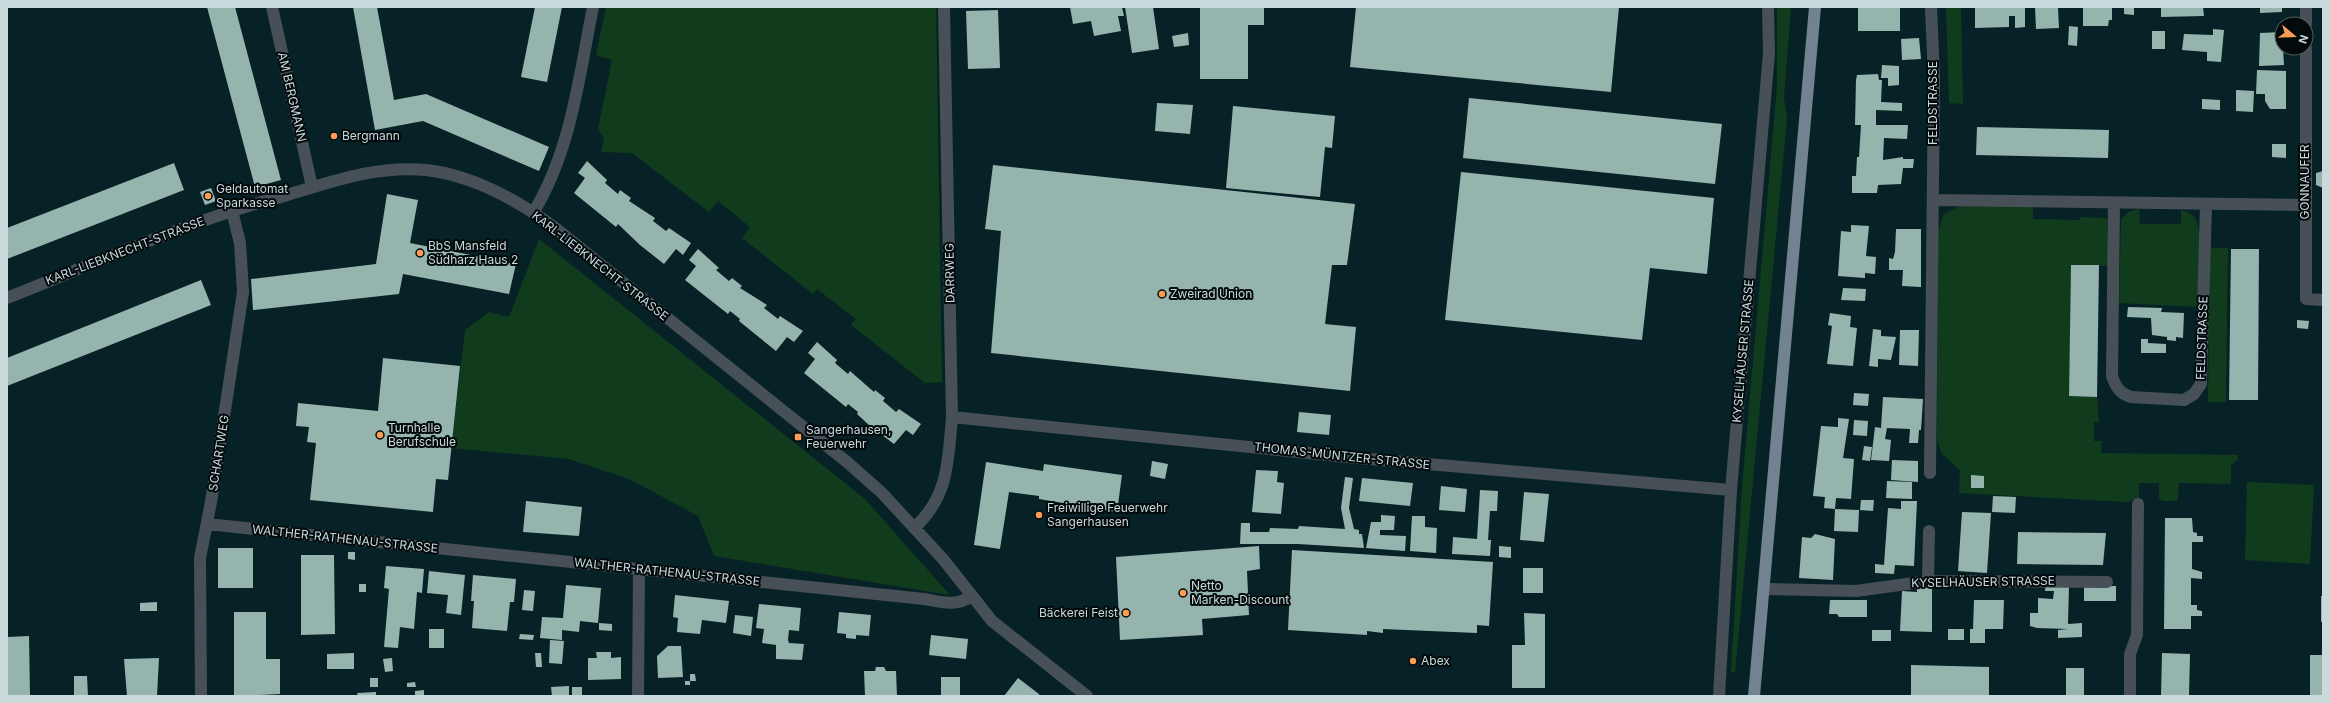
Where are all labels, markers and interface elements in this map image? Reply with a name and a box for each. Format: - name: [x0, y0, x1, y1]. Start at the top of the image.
- north arrow: [2274, 16, 2314, 56]
- text: N: [2295, 33, 2311, 46]
- street label: AM BERGMANN: [275, 51, 310, 143]
- street label: FELDSTRASSE: [1925, 61, 1940, 145]
- place label: Bergmann: [342, 128, 400, 143]
- marker: Bergmann: [329, 131, 339, 141]
- street label: GONNAUFER: [2297, 144, 2312, 220]
- place label: Geldautomat Sparkasse: [216, 181, 288, 210]
- marker: Geldautomat Sparkasse: [203, 191, 213, 201]
- street label: KARL-LIEBKNECHT-STRASSE: [529, 208, 671, 324]
- street label: KARL-LIEBKNECHT-STRASSE: [43, 213, 206, 288]
- place label: BbS Mansfeld Südharz Haus 2: [428, 238, 518, 267]
- street label: DARRWEG: [941, 243, 958, 303]
- marker: BbS Mansfeld Südharz Haus 2: [415, 248, 425, 258]
- street label: KYSELHÄUSER STRASSE: [1729, 279, 1756, 423]
- place label: Zweirad Union: [1170, 286, 1252, 301]
- marker: Zweirad Union: [1157, 289, 1167, 299]
- street label: FELDSTRASSE: [2193, 296, 2210, 380]
- street label: SCHARTWEG: [205, 414, 232, 492]
- place label: Turnhalle Berufschule: [388, 420, 456, 449]
- place label: Sangerhausen, Feuerwehr: [806, 422, 891, 451]
- marker: Turnhalle Berufschule: [375, 430, 385, 440]
- marker: Sangerhausen, Feuerwehr: [793, 432, 803, 442]
- street label: THOMAS-MÜNTZER-STRASSE: [1253, 439, 1431, 472]
- place label: Freiwillige Feuerwehr Sangerhausen: [1047, 500, 1168, 529]
- marker: Freiwillige Feuerwehr Sangerhausen: [1034, 510, 1044, 520]
- street label: WALTHER-RATHENAU-STRASSE: [251, 521, 439, 556]
- street label: WALTHER-RATHENAU-STRASSE: [573, 554, 761, 589]
- street label: KYSELHÄUSER STRASSE: [1911, 573, 2055, 590]
- place label: Netto Marken-Discount: [1191, 578, 1289, 607]
- marker: Netto Marken-Discount: [1178, 588, 1188, 598]
- place label: Bäckerei Feist: [1039, 605, 1118, 620]
- marker: Bäckerei Feist: [1121, 608, 1131, 618]
- place label: Abex: [1421, 653, 1450, 668]
- marker: Abex: [1408, 656, 1418, 666]

